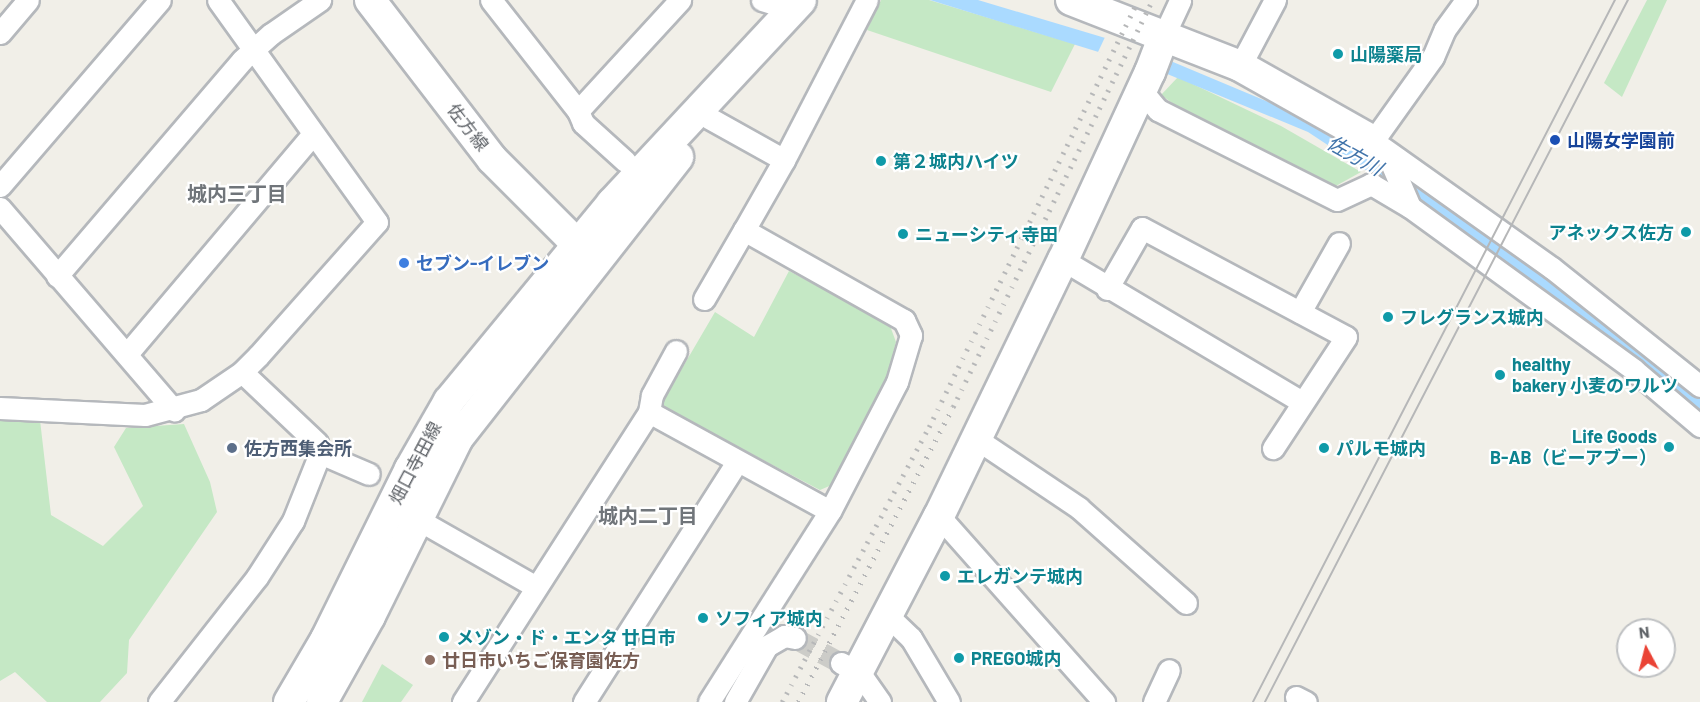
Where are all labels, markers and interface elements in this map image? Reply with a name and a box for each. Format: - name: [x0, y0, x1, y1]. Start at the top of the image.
- place label: 山陽薬局: [1350, 43, 1422, 65]
- marker: 山陽薬局: [1331, 47, 1345, 61]
- street label: 佐方線: [443, 99, 493, 155]
- place label: 山陽女学園前: [1567, 129, 1675, 151]
- water label: 佐方川: [1323, 130, 1387, 180]
- marker: 山陽女学園前: [1548, 133, 1562, 147]
- place label: 第２城内ハイツ: [893, 150, 1019, 172]
- marker: 第２城内ハイツ: [874, 154, 888, 168]
- district label: 城内三丁目: [187, 181, 287, 205]
- place label: アネックス佐方: [1548, 221, 1674, 243]
- place label: ニューシティ寺田: [915, 223, 1059, 245]
- marker: アネックス佐方: [1679, 225, 1693, 239]
- marker: ニューシティ寺田: [896, 227, 910, 241]
- place label: セブン-イレブン: [416, 252, 549, 274]
- marker: セブン-イレブン: [397, 256, 411, 270]
- place label: フレグランス城内: [1400, 306, 1544, 328]
- marker: フレグランス城内: [1381, 310, 1395, 324]
- place label: healthy bakery 小麦のワルツ: [1512, 354, 1678, 397]
- marker: healthy bakery 小麦のワルツ: [1493, 368, 1507, 382]
- street label: 畑口寺田線: [384, 418, 446, 508]
- place label: Life Goods B-AB（ビーアブー）: [1489, 426, 1657, 468]
- place label: 佐方西集会所: [244, 437, 352, 459]
- place label: パルモ城内: [1336, 437, 1426, 459]
- marker: Life Goods B-AB（ビーアブー）: [1662, 440, 1676, 454]
- marker: 佐方西集会所: [225, 441, 239, 455]
- marker: パルモ城内: [1317, 441, 1331, 455]
- district label: 城内二丁目: [598, 503, 698, 527]
- place label: エレガンテ城内: [957, 565, 1083, 587]
- marker: エレガンテ城内: [938, 569, 952, 583]
- place label: ソフィア城内: [715, 607, 823, 629]
- marker: ソフィア城内: [696, 611, 710, 625]
- north arrow: [1616, 618, 1676, 678]
- text: N: [1638, 622, 1650, 642]
- place label: メゾン・ド・エンタ 廿日市: [456, 626, 676, 648]
- marker: メゾン・ド・エンタ 廿日市: [437, 630, 451, 644]
- place label: PREGO城内: [971, 647, 1062, 669]
- place label: 廿日市いちご保育園佐方: [442, 649, 640, 671]
- marker: PREGO城内: [952, 651, 966, 665]
- marker: 廿日市いちご保育園佐方: [423, 653, 437, 667]

